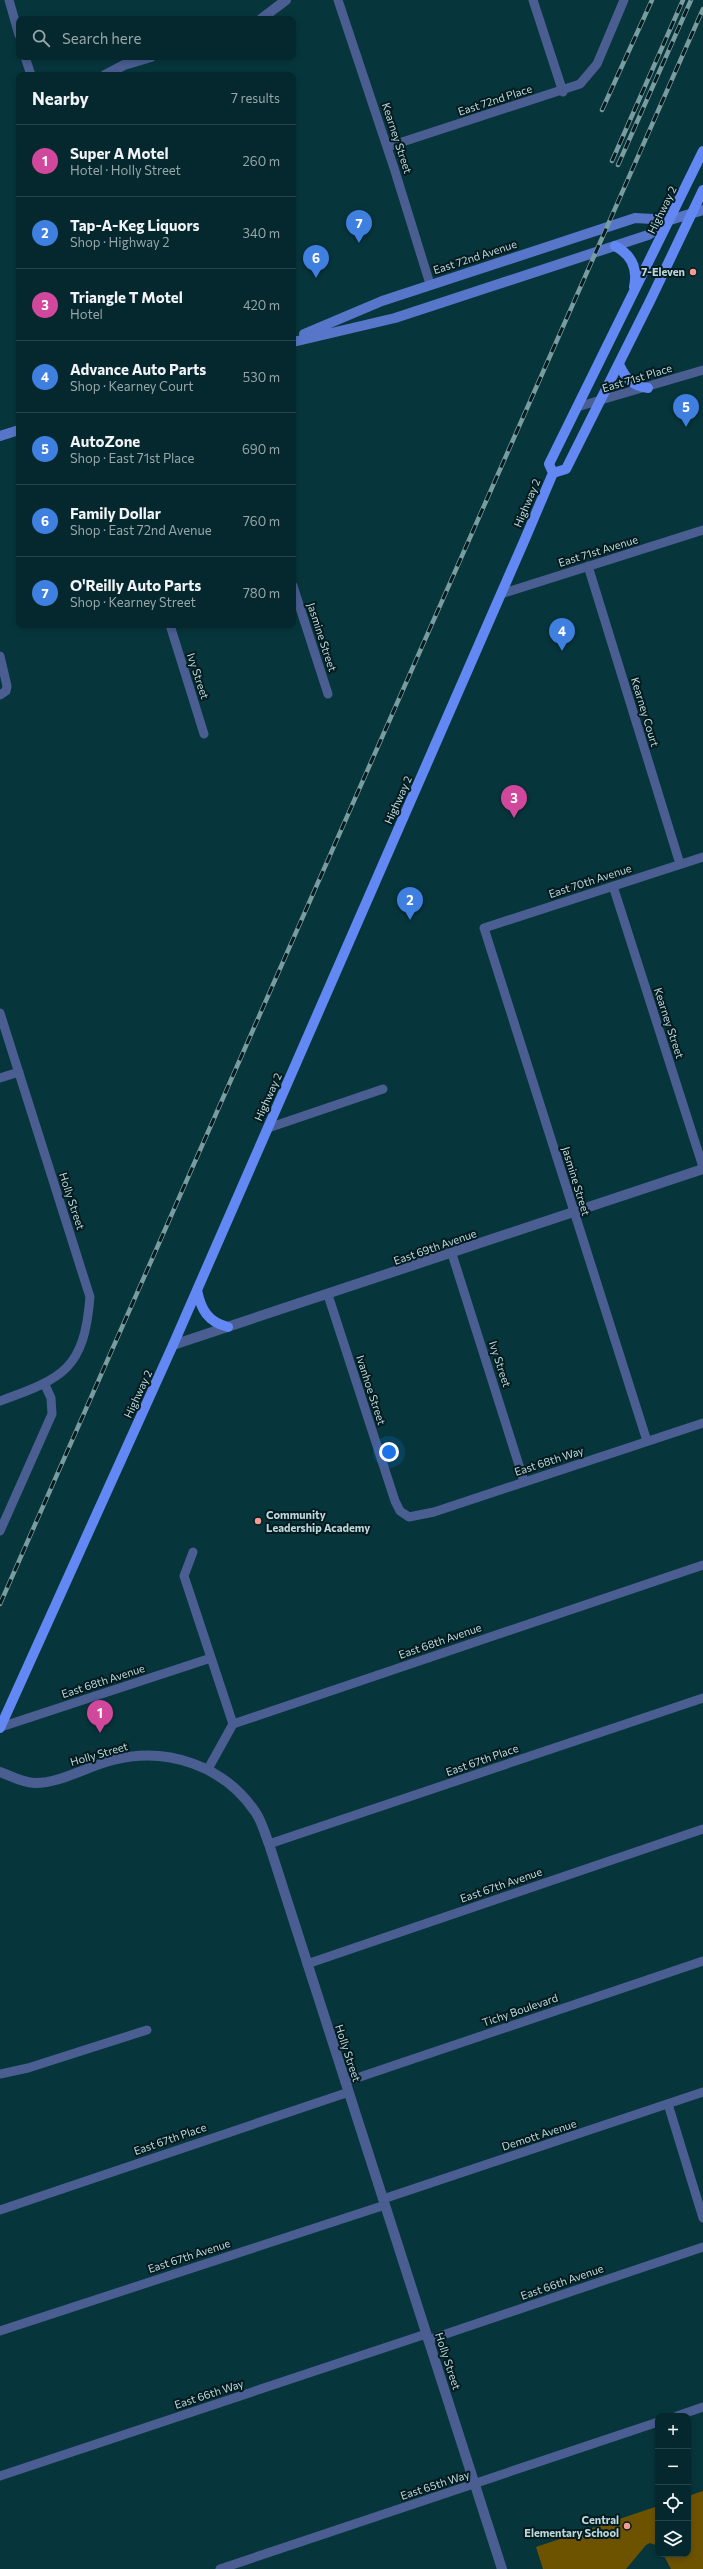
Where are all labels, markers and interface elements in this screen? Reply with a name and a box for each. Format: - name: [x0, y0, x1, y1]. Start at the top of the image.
- search box: [16, 16, 296, 60]
- icon: search: [30, 27, 52, 49]
- text: Search here: [62, 29, 141, 47]
- street label: East 72nd Place: [456, 81, 534, 118]
- text: Nearby: [32, 88, 89, 109]
- text: 7 results: [231, 90, 280, 106]
- street label: Kearney Street: [380, 101, 415, 175]
- text: Super A Motel: [70, 144, 169, 162]
- text: 1: [42, 153, 48, 169]
- text: 260 m: [243, 153, 280, 169]
- text: Hotel · Holly Street: [70, 162, 181, 178]
- street label: Highway 2: [644, 184, 679, 236]
- pin: 7: [346, 210, 372, 243]
- text: Tap-A-Keg Liquors: [70, 216, 199, 234]
- text: 2: [41, 225, 49, 241]
- text: 340 m: [242, 225, 280, 241]
- text: Shop · Highway 2: [70, 234, 169, 250]
- street label: East 72nd Avenue: [431, 237, 519, 276]
- pin: 6: [303, 245, 329, 278]
- place label: 7-Eleven: [641, 265, 685, 278]
- marker: 7-Eleven: [688, 267, 698, 277]
- text: Triangle T Motel: [70, 288, 183, 306]
- text: 3: [41, 297, 49, 313]
- text: 420 m: [243, 297, 280, 313]
- text: Hotel: [70, 306, 103, 322]
- text: Advance Auto Parts: [70, 360, 206, 378]
- street label: East 71st Place: [600, 361, 674, 394]
- text: 4: [41, 369, 49, 385]
- text: 530 m: [243, 369, 280, 385]
- text: Shop · Kearney Court: [70, 378, 194, 394]
- pin: 5: [673, 394, 699, 427]
- text: AutoZone: [70, 432, 140, 450]
- text: 5: [41, 441, 49, 457]
- text: 690 m: [242, 441, 280, 457]
- text: Shop · East 71st Place: [70, 450, 194, 466]
- street label: Highway 2: [511, 477, 543, 529]
- text: Family Dollar: [70, 504, 161, 522]
- text: 6: [41, 513, 49, 529]
- text: 760 m: [243, 513, 280, 529]
- text: Shop · East 72nd Avenue: [70, 522, 212, 538]
- street label: East 71st Avenue: [556, 532, 639, 569]
- text: O'Reilly Auto Parts: [70, 576, 201, 594]
- text: 7: [41, 585, 49, 601]
- text: 780 m: [243, 585, 280, 601]
- text: Shop · Kearney Street: [70, 594, 196, 610]
- street label: Jasmine Street: [304, 601, 340, 674]
- pin: 4: [549, 618, 575, 651]
- street label: Ivy Street: [185, 651, 212, 701]
- street label: Kearney Court: [629, 676, 662, 749]
- street label: Highway 2: [381, 774, 414, 826]
- pin: 3: [501, 785, 527, 818]
- street label: East 70th Avenue: [547, 861, 633, 900]
- pin: 2: [397, 887, 423, 920]
- street label: Kearney Street: [652, 986, 687, 1060]
- street label: Highway 2: [251, 1071, 284, 1123]
- street label: Jasmine Street: [559, 1145, 593, 1218]
- street label: Holly Street: [57, 1171, 88, 1232]
- street label: East 69th Avenue: [392, 1226, 478, 1267]
- street label: Ivy Street: [487, 1339, 514, 1389]
- street label: Ivanhoe Street: [354, 1353, 389, 1427]
- street label: Highway 2: [121, 1368, 154, 1420]
- your location: [379, 1442, 399, 1462]
- street label: East 68th Way: [513, 1443, 585, 1478]
- place label: Community Leadership Academy: [266, 1508, 370, 1534]
- marker: Community Leadership Academy: [253, 1516, 263, 1526]
- street label: East 68th Avenue: [397, 1620, 483, 1661]
- street label: East 68th Avenue: [60, 1661, 146, 1700]
- pin: 1: [87, 1700, 113, 1733]
- street label: Holly Street: [69, 1739, 130, 1768]
- street label: East 67th Place: [444, 1741, 520, 1778]
- street label: East 67th Avenue: [458, 1864, 544, 1905]
- street label: Tichy Boulevard: [480, 1990, 560, 2029]
- street label: Holly Street: [333, 2023, 364, 2084]
- street label: Demott Avenue: [500, 2116, 578, 2153]
- street label: East 67th Place: [132, 2120, 208, 2157]
- street label: East 67th Avenue: [146, 2236, 232, 2275]
- street label: East 66th Avenue: [519, 2261, 605, 2302]
- street label: Holly Street: [433, 2331, 464, 2392]
- street label: East 66th Way: [173, 2376, 245, 2411]
- map controls: [655, 2413, 691, 2557]
- button: +: [655, 2413, 691, 2449]
- button: −: [655, 2449, 691, 2485]
- street label: East 65th Way: [399, 2467, 471, 2502]
- button: locate: [655, 2485, 691, 2521]
- place label: Central Elementary School: [524, 2513, 619, 2539]
- marker: Central Elementary School: [622, 2521, 632, 2531]
- button: layers: [655, 2521, 691, 2557]

